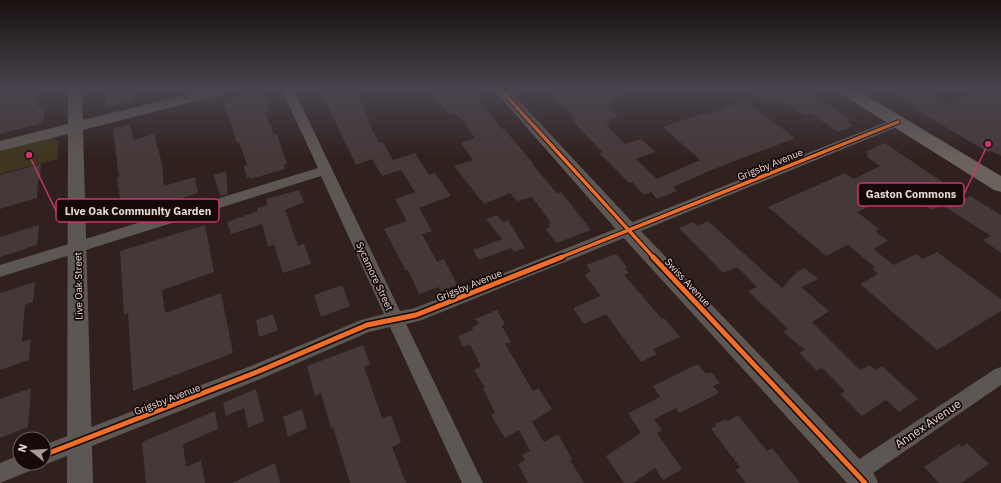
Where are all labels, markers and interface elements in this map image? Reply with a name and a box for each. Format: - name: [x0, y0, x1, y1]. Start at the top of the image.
- street label: Grigsby Avenue: [735, 145, 805, 184]
- callout: Gaston Commons: [858, 183, 964, 206]
- text: Gaston Commons: [866, 187, 957, 201]
- callout: Live Oak Community Garden: [56, 199, 219, 222]
- text: Live Oak Community Garden: [65, 204, 211, 218]
- street label: Sycamore Street: [353, 240, 396, 313]
- street label: Live Oak Street: [71, 252, 86, 320]
- street label: Swiss Avenue: [662, 255, 714, 310]
- street label: Grigsby Avenue: [434, 266, 504, 305]
- street label: Grigsby Avenue: [132, 381, 203, 418]
- street label: Annex Avenue: [892, 396, 964, 451]
- north arrow: [12, 431, 52, 471]
- text: N: [15, 442, 30, 454]

